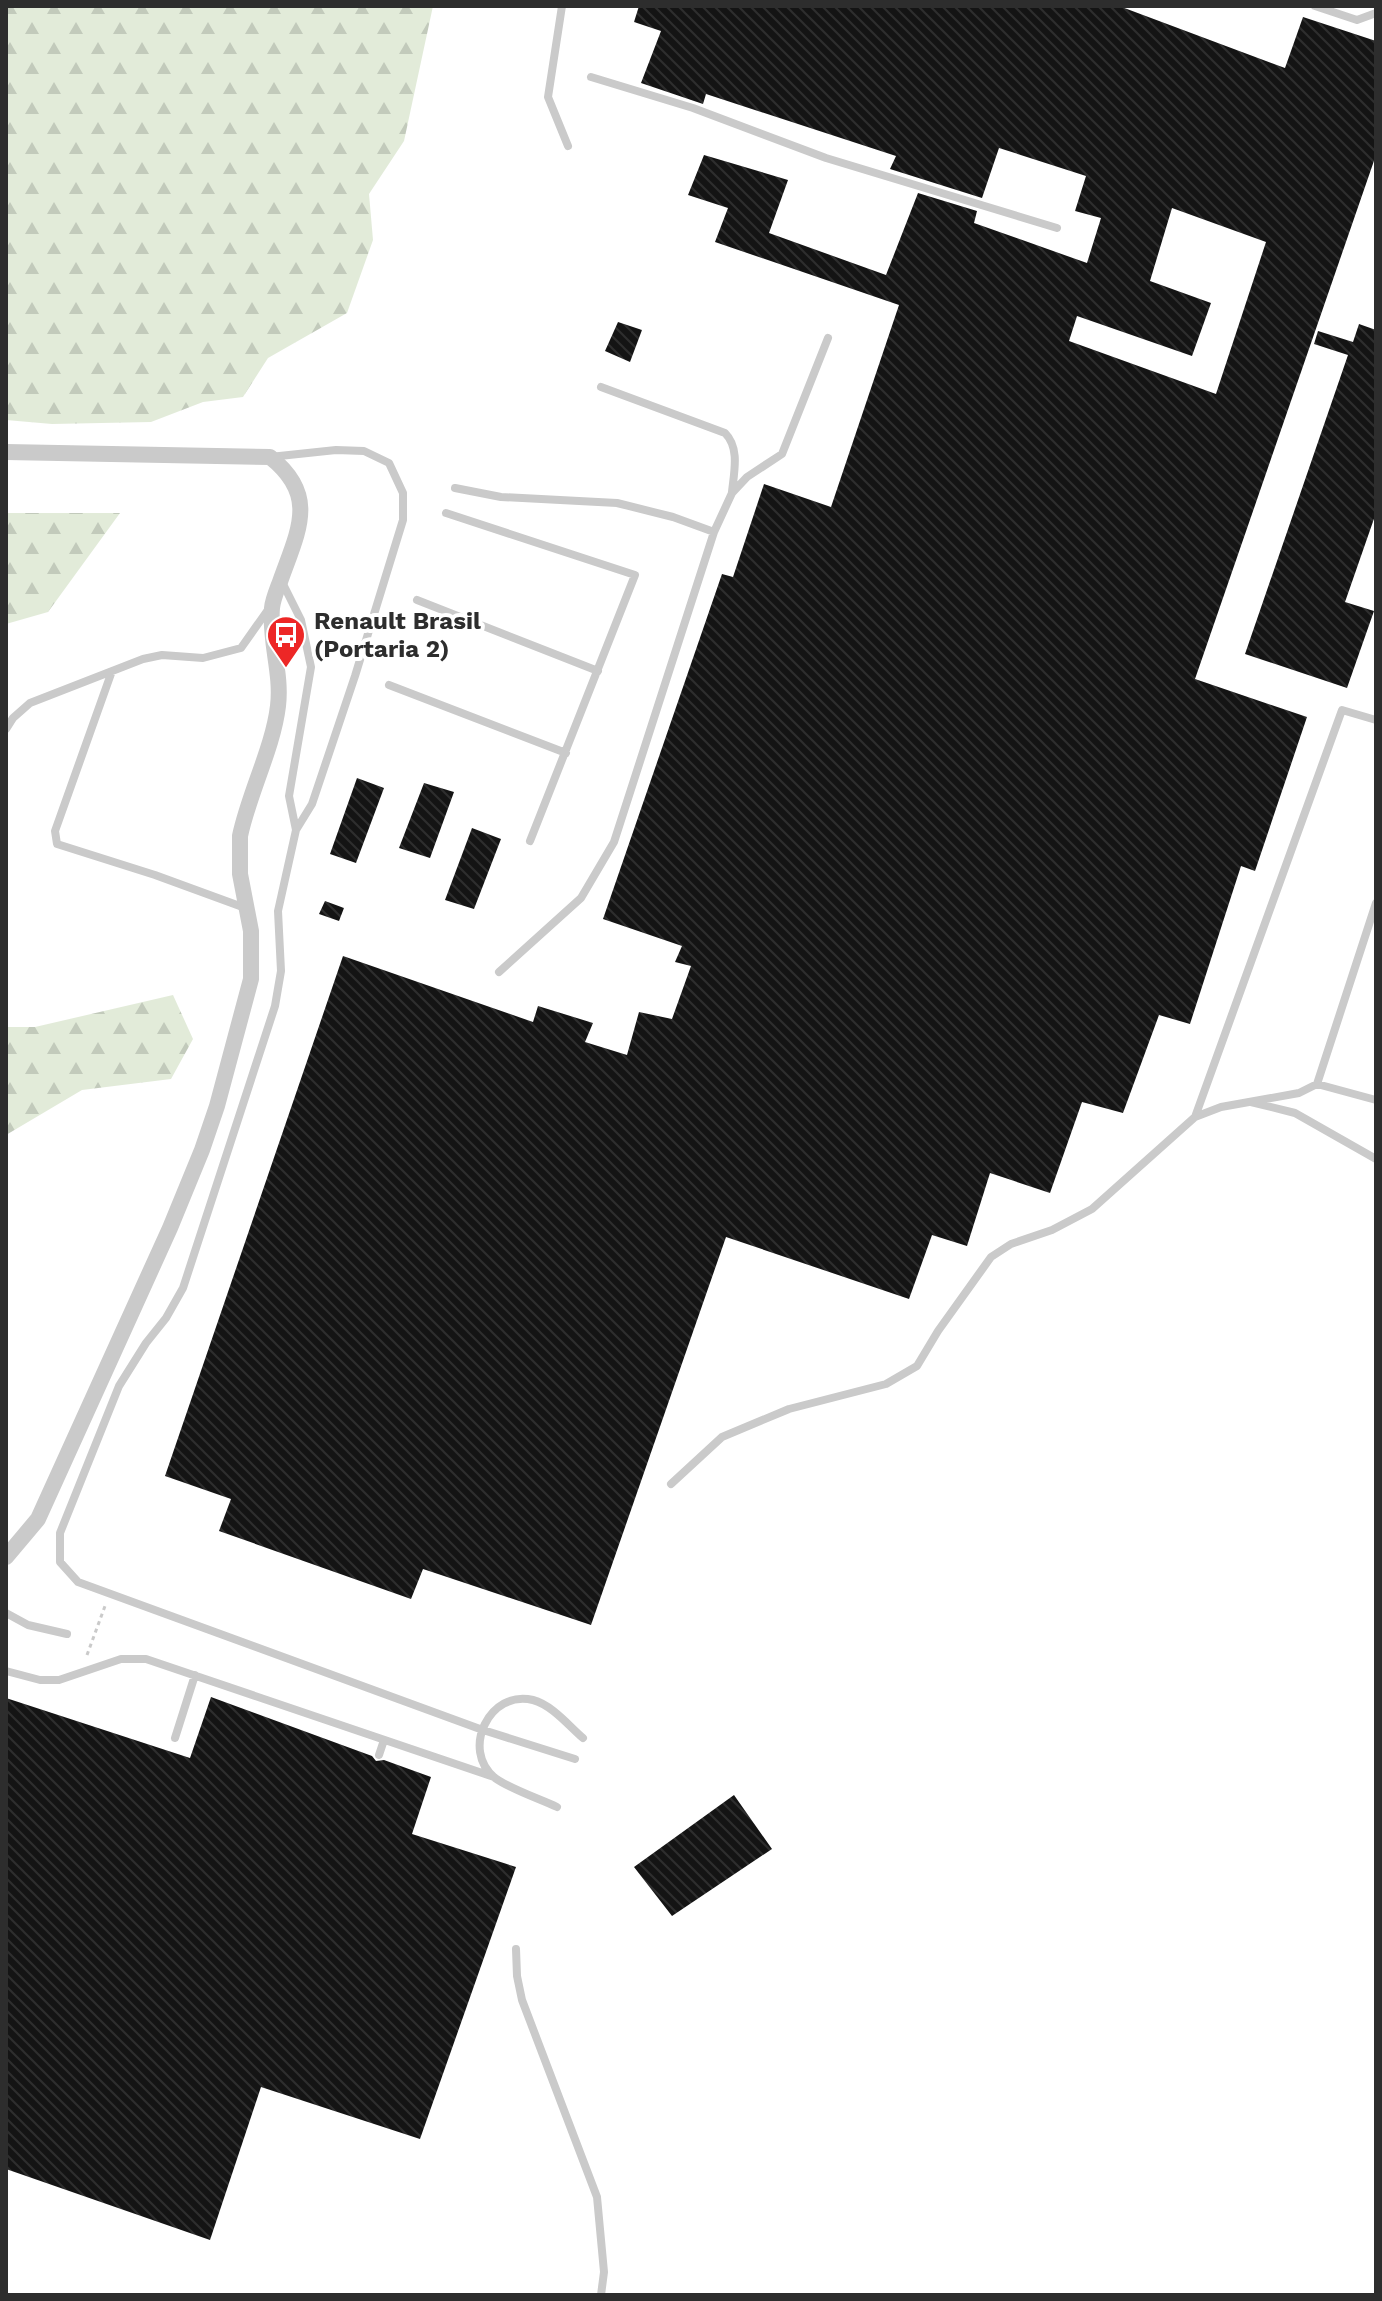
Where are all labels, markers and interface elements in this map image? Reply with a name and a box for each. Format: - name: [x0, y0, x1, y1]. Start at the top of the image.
- place label: Renault Brasil (Portaria 2): [314, 607, 481, 663]
- bus stop icon: Renault Brasil (Portaria 2): [265, 614, 307, 669]

